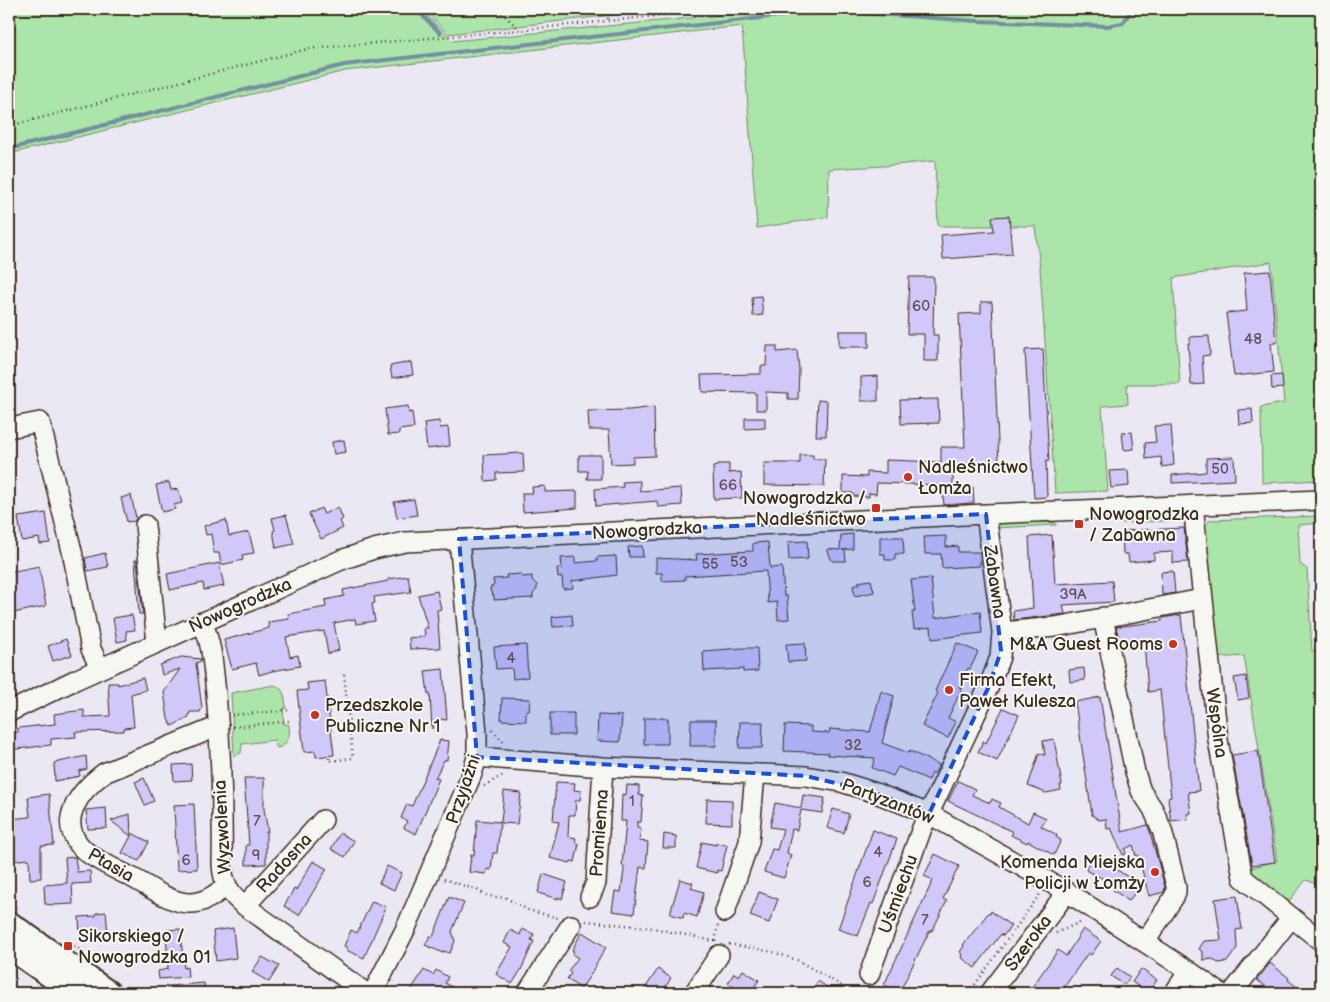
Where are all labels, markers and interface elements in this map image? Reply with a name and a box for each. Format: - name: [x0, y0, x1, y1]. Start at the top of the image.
- house number: 60: [912, 297, 930, 316]
- house number: 48: [1244, 330, 1262, 349]
- place label: Nadleśnictwo Łomża: [918, 457, 1028, 499]
- house number: 50: [1211, 460, 1229, 479]
- marker: Nadleśnictwo Łomża: [902, 471, 914, 483]
- house number: 66: [719, 476, 737, 495]
- place label: Nowogrodzka / Nadleśnictwo: [743, 488, 866, 530]
- marker: Nowogrodzka / Nadleśnictwo: [870, 502, 882, 514]
- place label: Nowogrodzka / Zabawna: [1089, 504, 1199, 546]
- street label: Nowogrodzka: [591, 517, 703, 544]
- marker: Nowogrodzka / Zabawna: [1073, 518, 1085, 530]
- street label: Zabawna: [979, 543, 1010, 620]
- house number: 53: [730, 553, 748, 572]
- house number: 55: [701, 555, 719, 574]
- street label: Nowogrodzka: [186, 573, 295, 637]
- house number: 39A: [1059, 585, 1087, 604]
- place label: M&A Guest Rooms: [1009, 634, 1163, 655]
- marker: M&A Guest Rooms: [1167, 638, 1179, 650]
- house number: 4: [506, 649, 516, 668]
- place label: Firma Efekt, Paweł Kulesza: [959, 670, 1076, 712]
- marker: Firma Efekt, Paweł Kulesza: [943, 684, 955, 696]
- street label: Wspólna: [1201, 687, 1232, 759]
- place label: Przedszkole Publiczne Nr 1: [325, 695, 440, 737]
- marker: Przedszkole Publiczne Nr 1: [309, 709, 321, 721]
- house number: 32: [844, 736, 862, 755]
- street label: Przyjaźni: [442, 752, 485, 827]
- street label: Partyzantów: [839, 774, 937, 829]
- street label: Wyzwolenia: [210, 779, 235, 875]
- street label: Promienna: [586, 788, 613, 878]
- house number: 1: [629, 792, 635, 811]
- house number: 7: [253, 812, 261, 831]
- street label: Radosna: [252, 829, 317, 897]
- house number: 4: [873, 843, 883, 862]
- street label: Ptasia: [84, 844, 138, 887]
- house number: 9: [252, 846, 260, 865]
- house number: 6: [181, 851, 191, 870]
- street label: Uśmiechu: [875, 852, 922, 937]
- place label: Komenda Miejska Policji w Łomży: [1000, 852, 1146, 894]
- marker: Komenda Miejska Policji w Łomży: [1149, 866, 1161, 878]
- house number: 6: [862, 873, 872, 892]
- house number: 7: [921, 911, 929, 930]
- street label: Szeroka: [1000, 911, 1056, 976]
- place label: Sikorskiego / Nowogrodzka 01: [78, 926, 211, 968]
- marker: Sikorskiego / Nowogrodzka 01: [62, 940, 74, 952]

